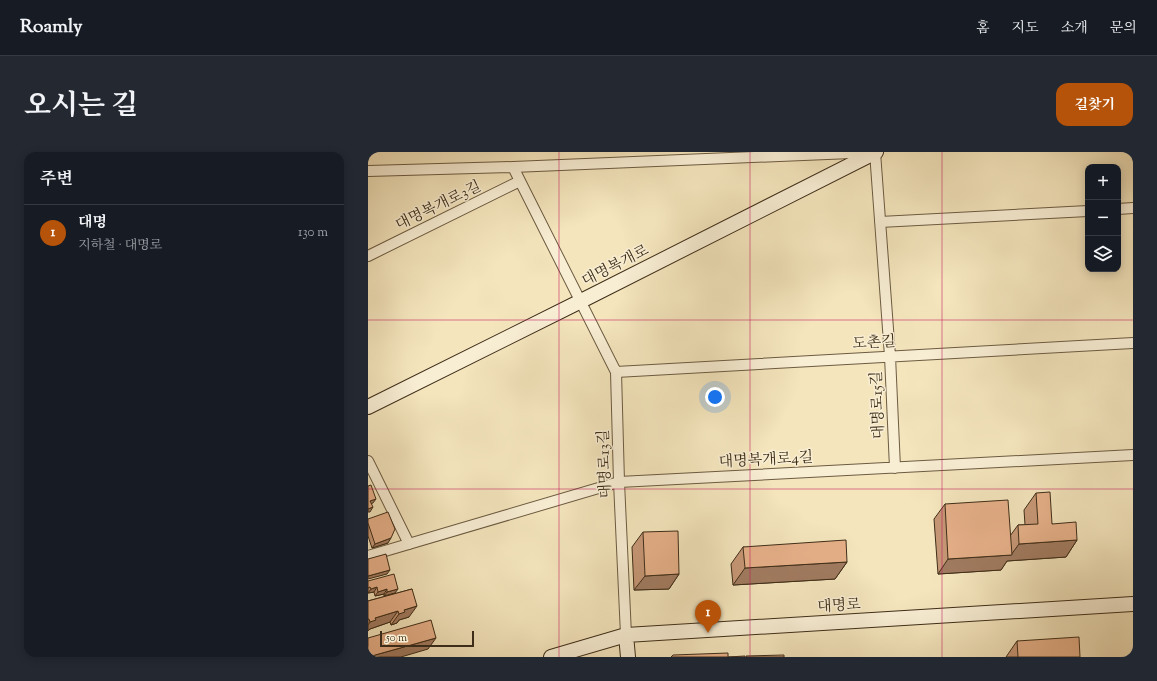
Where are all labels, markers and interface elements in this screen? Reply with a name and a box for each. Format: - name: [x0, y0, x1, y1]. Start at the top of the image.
- text: Roamly: [20, 14, 83, 41]
- text: 홈: [976, 19, 990, 39]
- text: 지도: [1012, 19, 1039, 39]
- text: 소개: [1061, 19, 1088, 39]
- text: 문의: [1110, 19, 1137, 39]
- button: 길찾기: [1056, 83, 1133, 126]
- text: 오시는 길: [24, 87, 138, 127]
- map controls: [1085, 164, 1121, 272]
- button: +: [1085, 164, 1121, 200]
- text: 주변: [40, 168, 73, 192]
- street label: 대명복개로3길: [392, 177, 485, 236]
- button: −: [1085, 200, 1121, 236]
- text: 대명: [78, 213, 107, 234]
- text: 1: [51, 224, 55, 242]
- text: 130 m: [298, 224, 328, 242]
- button: layers: [1085, 236, 1121, 272]
- text: 지하철 · 대명로: [78, 237, 162, 255]
- street label: 대명복개로: [579, 240, 653, 292]
- street label: 도촌길: [852, 332, 896, 355]
- street label: 대명로15길: [867, 371, 890, 439]
- your location: [705, 387, 725, 407]
- street label: 대명로13길: [594, 429, 617, 499]
- street label: 대명복개로4길: [718, 448, 814, 473]
- street label: 대명로: [817, 595, 862, 618]
- pin: 1: [695, 600, 721, 633]
- scale bar: [380, 629, 474, 648]
- text: 50 m: [386, 630, 407, 646]

